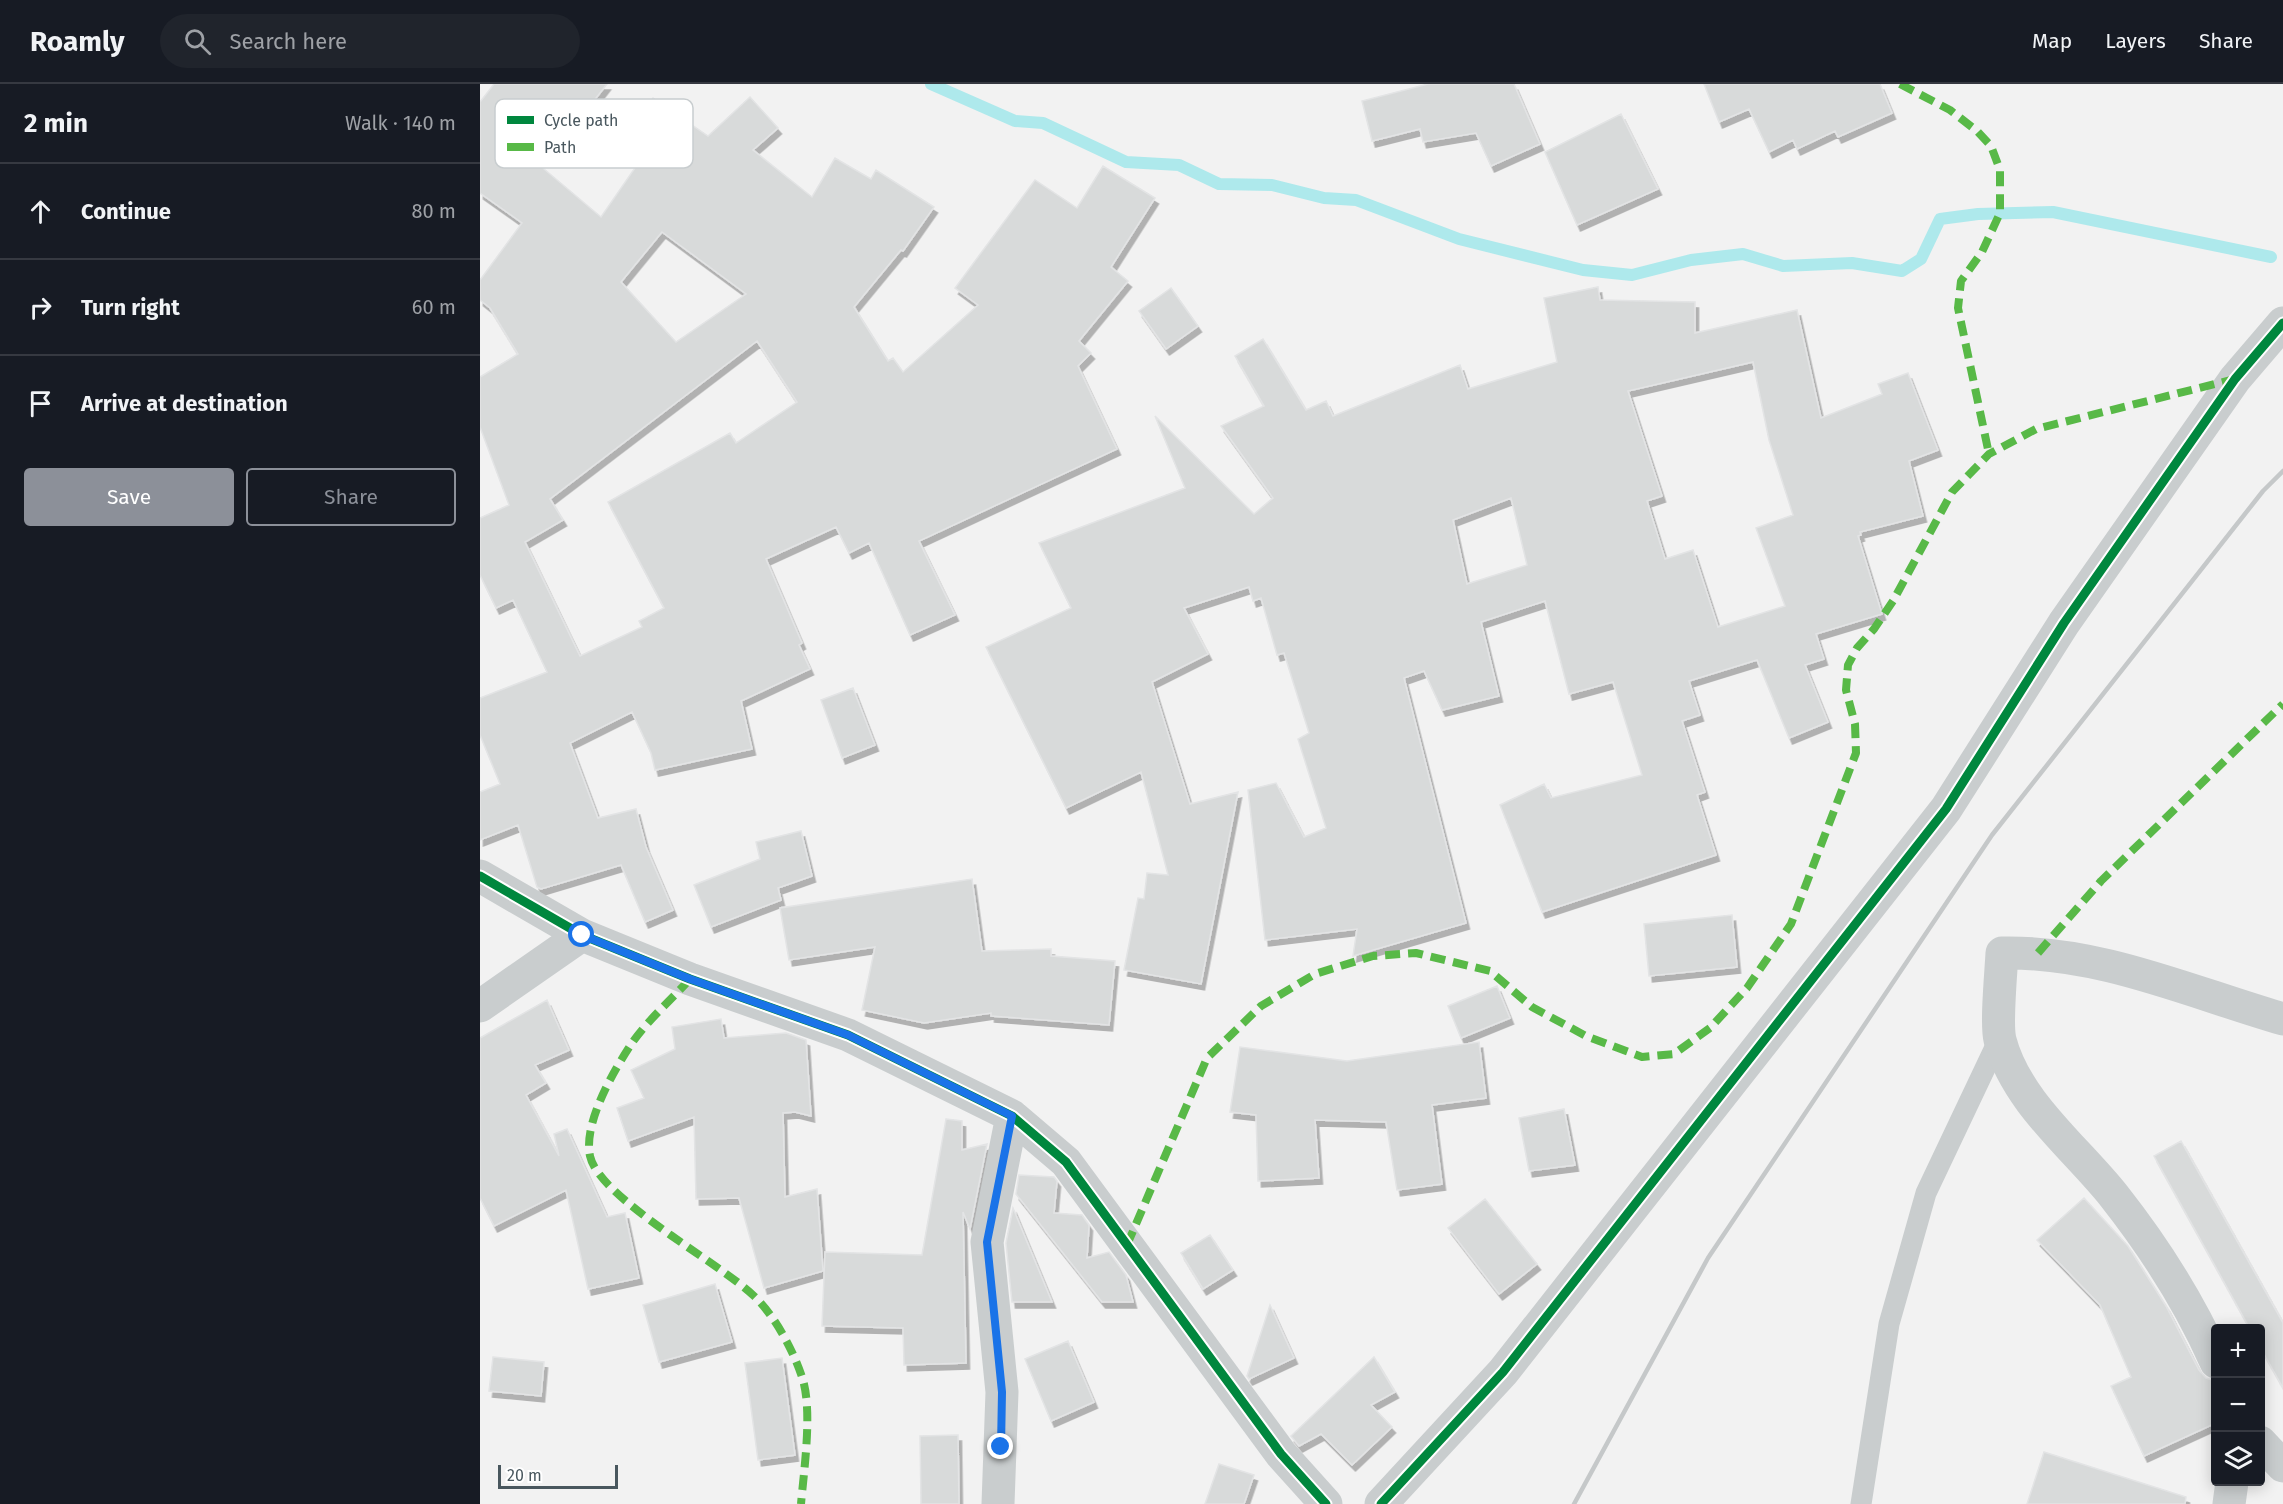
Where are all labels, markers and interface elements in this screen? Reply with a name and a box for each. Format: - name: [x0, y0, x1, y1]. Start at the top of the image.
- search box: [160, 14, 580, 68]
- text: Roamly: [30, 25, 124, 58]
- icon: search: [181, 25, 214, 58]
- text: Search here: [229, 28, 347, 55]
- text: Map: [2032, 28, 2072, 54]
- text: Layers: [2105, 28, 2166, 54]
- text: Share: [2199, 28, 2253, 54]
- legend: [495, 99, 693, 168]
- text: 2 min: [24, 108, 88, 139]
- text: Walk · 140 m: [345, 111, 456, 135]
- text: Cycle path: [544, 111, 618, 130]
- text: Path: [544, 138, 576, 157]
- icon: ahead: [24, 195, 57, 228]
- text: Continue: [81, 198, 171, 225]
- text: 80 m: [411, 199, 456, 223]
- icon: right: [24, 291, 57, 324]
- text: Turn right: [81, 294, 180, 321]
- text: 60 m: [412, 295, 456, 319]
- icon: arrive: [24, 387, 57, 420]
- text: Arrive at destination: [81, 390, 288, 417]
- button: Save: [24, 468, 234, 526]
- button: Share: [246, 468, 456, 526]
- route start: [568, 921, 594, 947]
- map controls: [2211, 1324, 2265, 1486]
- button: +: [2211, 1324, 2265, 1378]
- button: −: [2211, 1378, 2265, 1432]
- button: layers: [2211, 1432, 2265, 1486]
- route end: [987, 1433, 1013, 1459]
- scale bar: [498, 1462, 618, 1490]
- text: 20 m: [507, 1466, 542, 1485]

